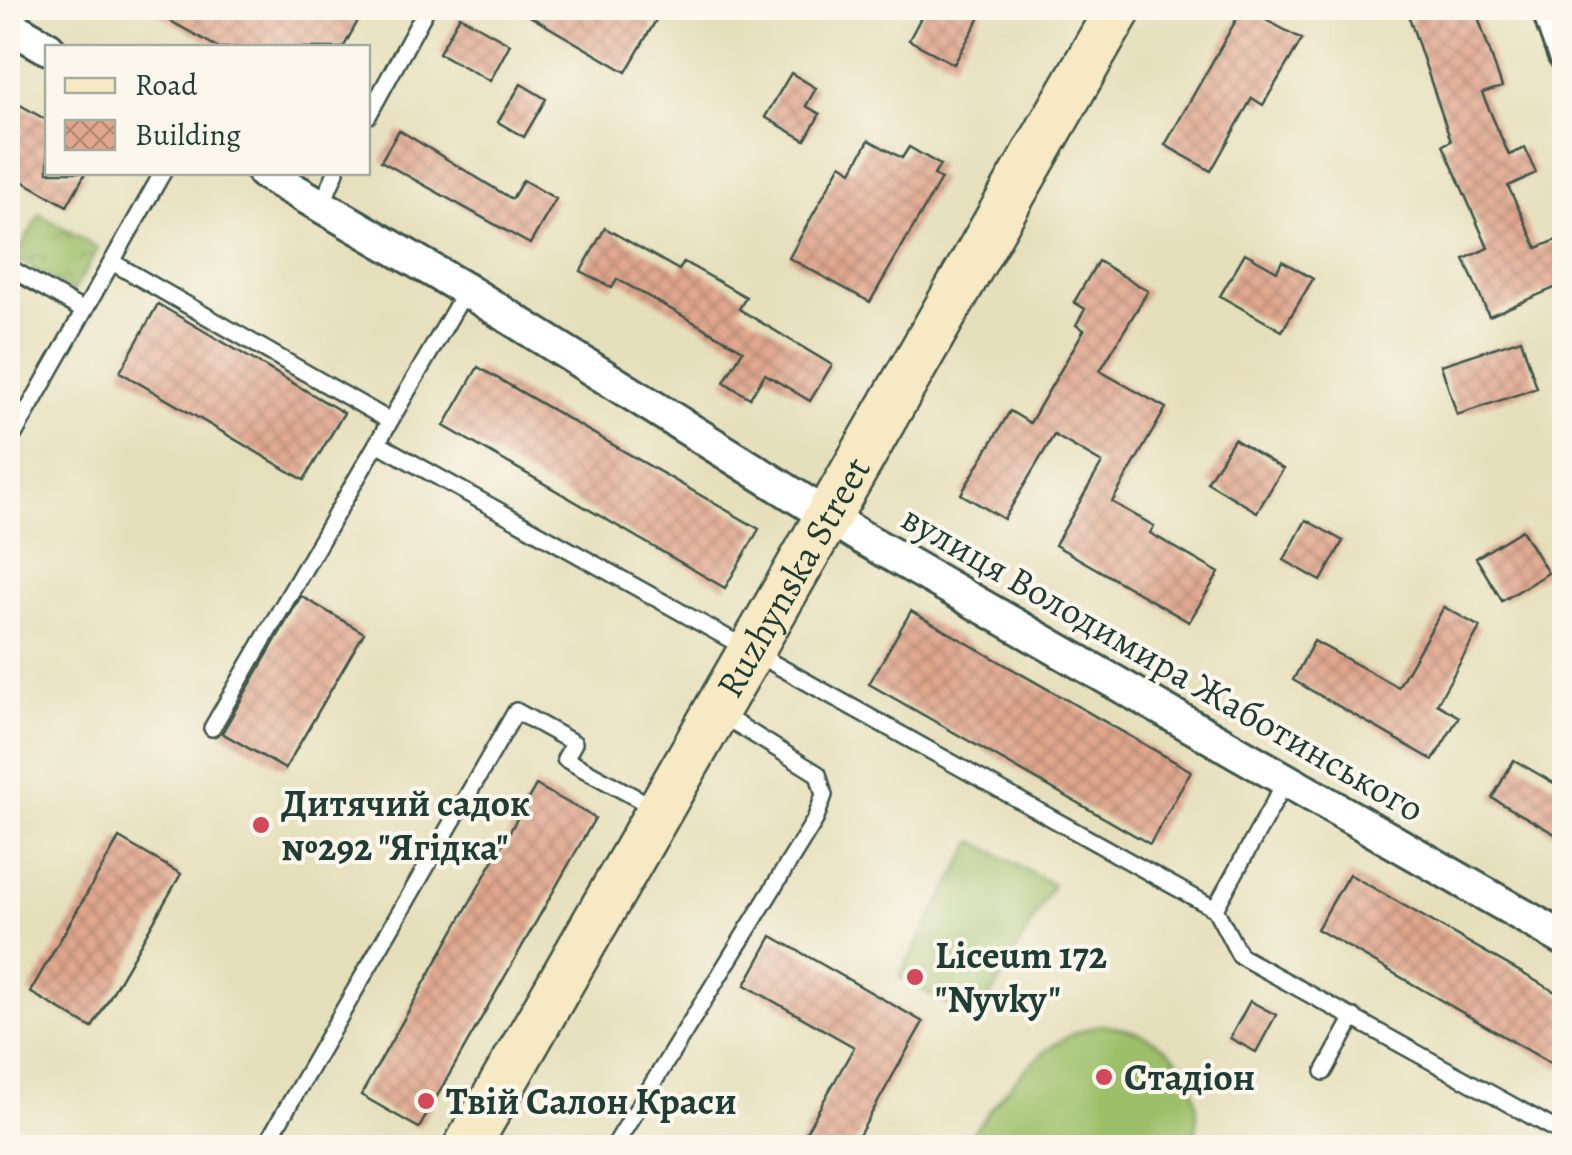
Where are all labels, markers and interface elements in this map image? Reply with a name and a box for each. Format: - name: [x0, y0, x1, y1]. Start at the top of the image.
- legend: [45, 45, 370, 175]
- text: Road: [135, 65, 198, 105]
- text: Building: [135, 115, 241, 155]
- street label: Ruzhynska Street: [703, 447, 883, 707]
- street label: вулиця Володимира Жаботинського: [892, 492, 1434, 834]
- place label: Дитячий садок №292 "Ягідка": [281, 777, 530, 873]
- marker: Дитячий садок №292 "Ягідка": [250, 814, 272, 836]
- place label: Liceum 172 "Nyvky": [935, 929, 1107, 1025]
- marker: Liceum 172 "Nyvky": [904, 966, 926, 988]
- place label: Стадіон: [1124, 1051, 1255, 1103]
- marker: Стадіон: [1093, 1066, 1115, 1088]
- place label: Твій Салон Краси: [446, 1075, 737, 1127]
- marker: Твій Салон Краси: [415, 1090, 437, 1112]

